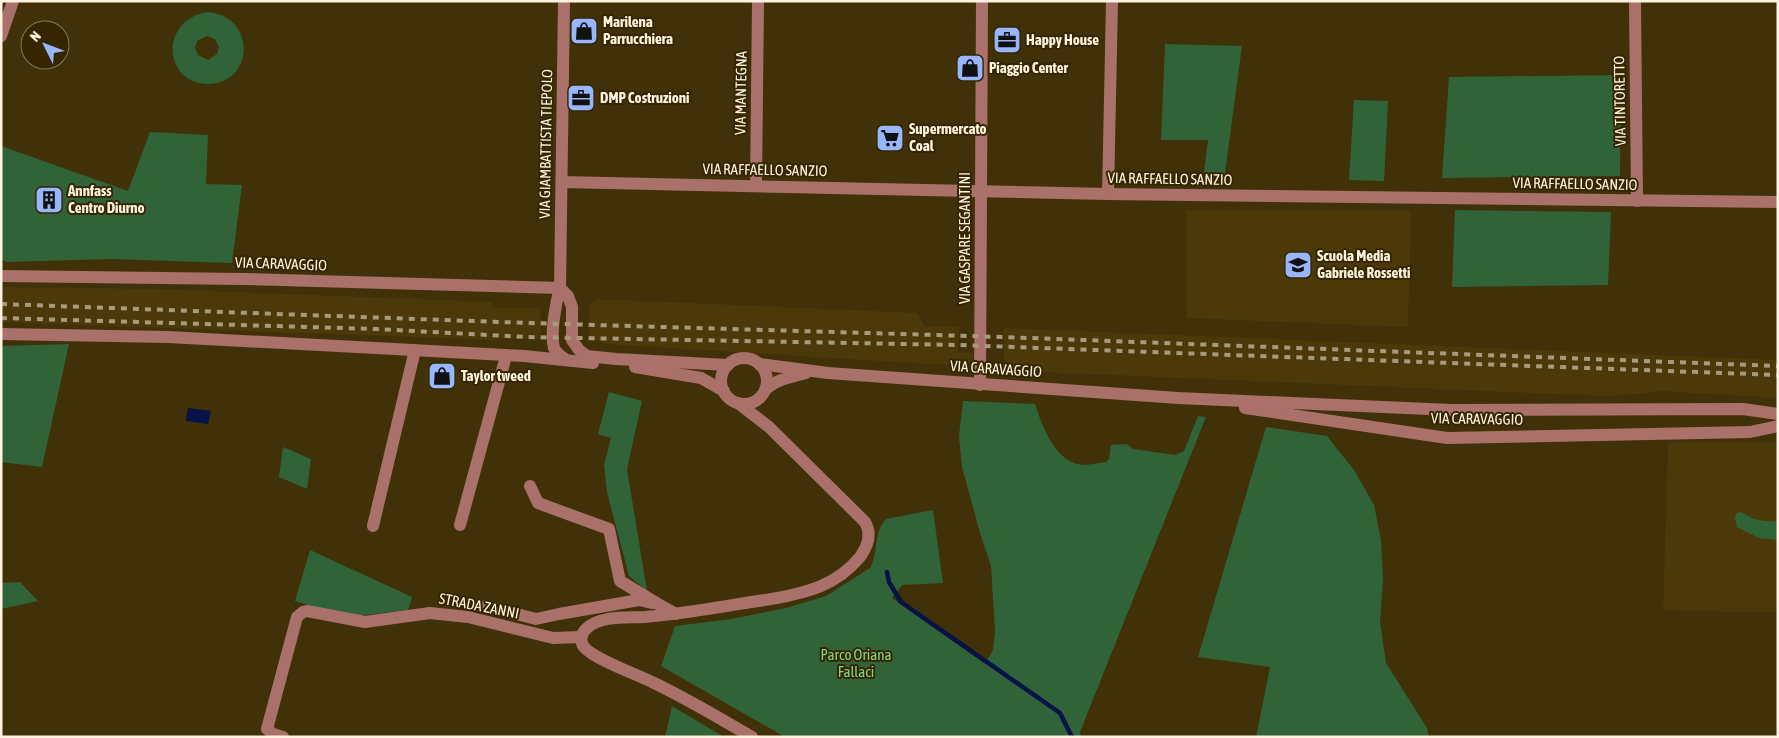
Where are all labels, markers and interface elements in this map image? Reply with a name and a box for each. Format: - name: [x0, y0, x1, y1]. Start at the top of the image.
- place label: Marilena Parrucchiera: [603, 13, 673, 47]
- shop icon: Marilena Parrucchiera: [569, 16, 599, 46]
- north arrow: [20, 20, 70, 70]
- office icon: Happy House: [992, 25, 1022, 55]
- text: N: [27, 28, 44, 45]
- place label: Happy House: [1026, 31, 1099, 48]
- street label: VIA MANTEGNA: [731, 50, 750, 135]
- shop icon: Piaggio Center: [955, 53, 985, 83]
- street label: VIA TINTORETTO: [1610, 55, 1629, 146]
- place label: Piaggio Center: [989, 59, 1069, 76]
- street label: VIA GIAMBATTISTA TIEPOLO: [536, 69, 555, 219]
- office icon: DMP Costruzioni: [566, 83, 596, 113]
- place label: DMP Costruzioni: [600, 89, 690, 106]
- place label: Supermercato Coal: [909, 120, 987, 154]
- supermarket icon: Supermercato Coal: [875, 123, 905, 153]
- street label: VIA RAFFAELLO SANZIO: [702, 160, 828, 179]
- street label: VIA RAFFAELLO SANZIO: [1107, 169, 1233, 188]
- street label: VIA GASPARE SEGANTINI: [956, 172, 973, 304]
- street label: VIA RAFFAELLO SANZIO: [1512, 174, 1638, 193]
- place label: Annfass Centro Diurno: [67, 182, 145, 216]
- building icon: Annfass Centro Diurno: [34, 185, 64, 215]
- place label: Scuola Media Gabriele Rossetti: [1317, 247, 1410, 281]
- school or university icon: Scuola Media Gabriele Rossetti: [1283, 250, 1313, 280]
- street label: VIA CARAVAGGIO: [235, 253, 328, 274]
- street label: VIA CARAVAGGIO: [949, 357, 1043, 380]
- shop icon: Taylor tweed: [427, 361, 457, 391]
- place label: Taylor tweed: [461, 367, 531, 384]
- street label: VIA CARAVAGGIO: [1431, 409, 1523, 428]
- street label: STRADA ZANNI: [438, 589, 521, 622]
- park label: Parco Oriana Fallaci: [821, 646, 892, 680]

